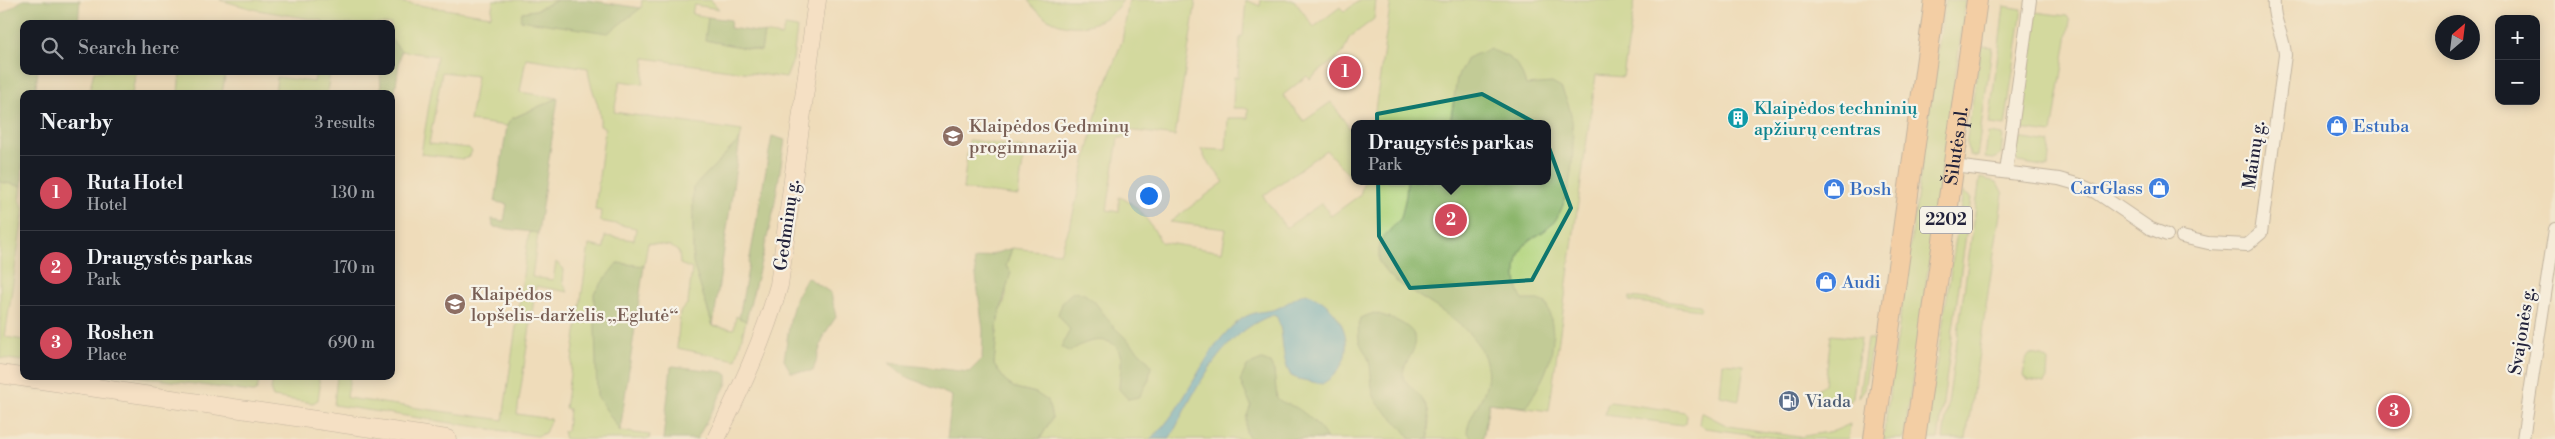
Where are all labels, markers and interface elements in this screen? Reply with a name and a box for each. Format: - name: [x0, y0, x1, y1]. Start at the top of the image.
- north arrow: [2435, 15, 2480, 60]
- map controls: [2495, 15, 2540, 105]
- button: +: [2495, 15, 2540, 60]
- search box: [20, 20, 395, 75]
- icon: search: [38, 34, 66, 62]
- text: Search here: [78, 36, 179, 60]
- pin: 1: [1329, 53, 1361, 91]
- button: −: [2495, 60, 2540, 105]
- place label: Klaipėdos techninių apžiurų centras: [1754, 97, 1918, 141]
- street label: Šilutės pl.: [1940, 105, 1973, 186]
- building icon: Klaipėdos techninių apžiurų centras: [1726, 106, 1750, 130]
- text: Nearby: [40, 110, 113, 136]
- text: 3 results: [314, 113, 375, 133]
- shop icon: Estuba: [2325, 114, 2349, 138]
- place label: Klaipėdos Gedminų progimnazija: [969, 115, 1130, 159]
- place label: Estuba: [2353, 115, 2410, 138]
- street label: Mainų g.: [2238, 119, 2270, 191]
- popup: [1351, 120, 1551, 185]
- school or university icon: Klaipėdos Gedminų progimnazija: [941, 124, 965, 148]
- text: Draugystės parkas: [1368, 131, 1534, 155]
- text: Park: [1368, 155, 1402, 175]
- text: Ruta Hotel: [87, 171, 183, 195]
- shop icon: CarGlass: [2147, 176, 2171, 200]
- shop icon: Bosh: [1822, 177, 1846, 201]
- place label: CarGlass: [2070, 177, 2143, 200]
- street label: Gedminų g.: [769, 178, 805, 272]
- place label: Bosh: [1849, 178, 1892, 201]
- text: 1: [52, 183, 60, 203]
- text: 130 m: [331, 183, 375, 203]
- your location: [1136, 183, 1162, 209]
- text: Hotel: [87, 195, 127, 215]
- pin: 2: [1435, 201, 1467, 239]
- road number: 2202: [1920, 206, 1972, 234]
- text: Draugystės parkas: [87, 246, 252, 270]
- text: 2: [51, 258, 61, 278]
- text: 170 m: [333, 258, 375, 278]
- text: Park: [87, 270, 120, 290]
- shop icon: Audi: [1814, 270, 1838, 294]
- place label: Audi: [1841, 271, 1881, 294]
- place label: Klaipėdos lopšelis-darželis „Eglutė“: [471, 283, 678, 327]
- street label: Svajonės g.: [2504, 285, 2540, 377]
- school or university icon: Klaipėdos lopšelis-darželis „Eglutė“: [443, 292, 467, 316]
- text: Roshen: [87, 321, 154, 345]
- text: 3: [51, 333, 61, 353]
- text: 690 m: [328, 333, 375, 353]
- text: Place: [87, 345, 127, 365]
- fuel station icon: Viada: [1777, 389, 1801, 413]
- place label: Viada: [1804, 390, 1852, 413]
- pin: 3: [2378, 392, 2410, 430]

